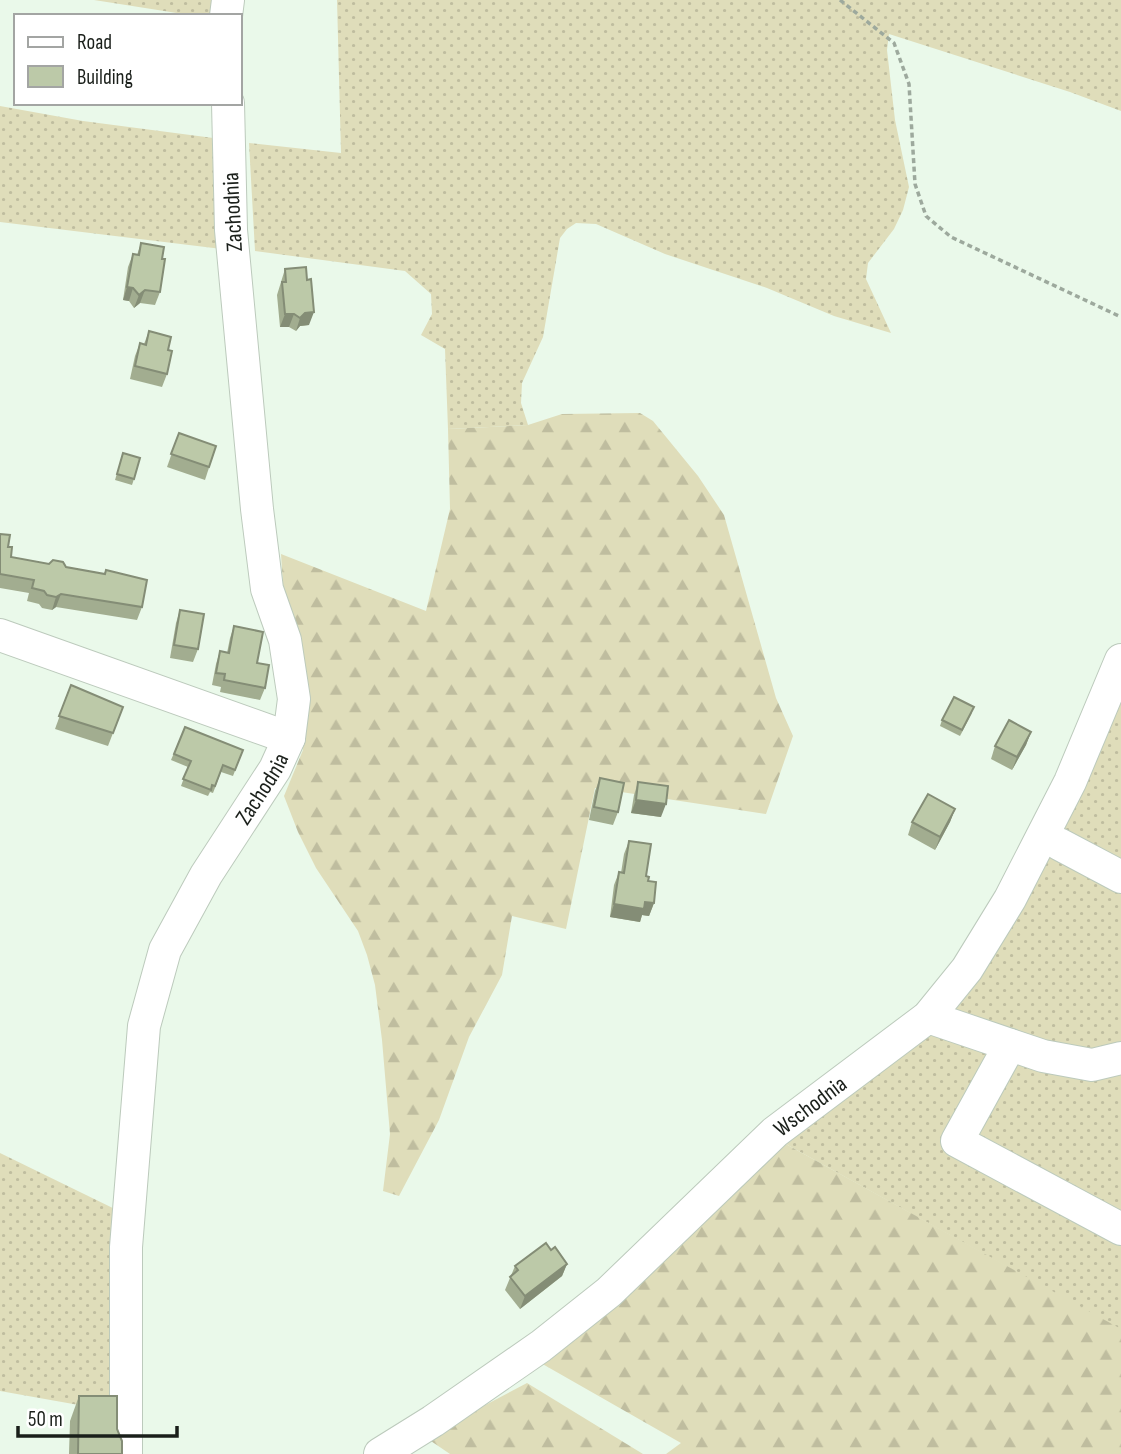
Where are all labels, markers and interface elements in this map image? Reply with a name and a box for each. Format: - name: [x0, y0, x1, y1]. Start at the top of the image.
- legend: [14, 14, 242, 105]
- text: Road: [77, 30, 112, 55]
- text: Building: [77, 65, 133, 90]
- street label: Zachodnia: [217, 172, 249, 252]
- street label: Zachodnia: [230, 749, 295, 830]
- street label: Wschodnia: [768, 1070, 853, 1143]
- scale bar: [18, 1394, 177, 1438]
- text: 50 m: [28, 1407, 63, 1432]

